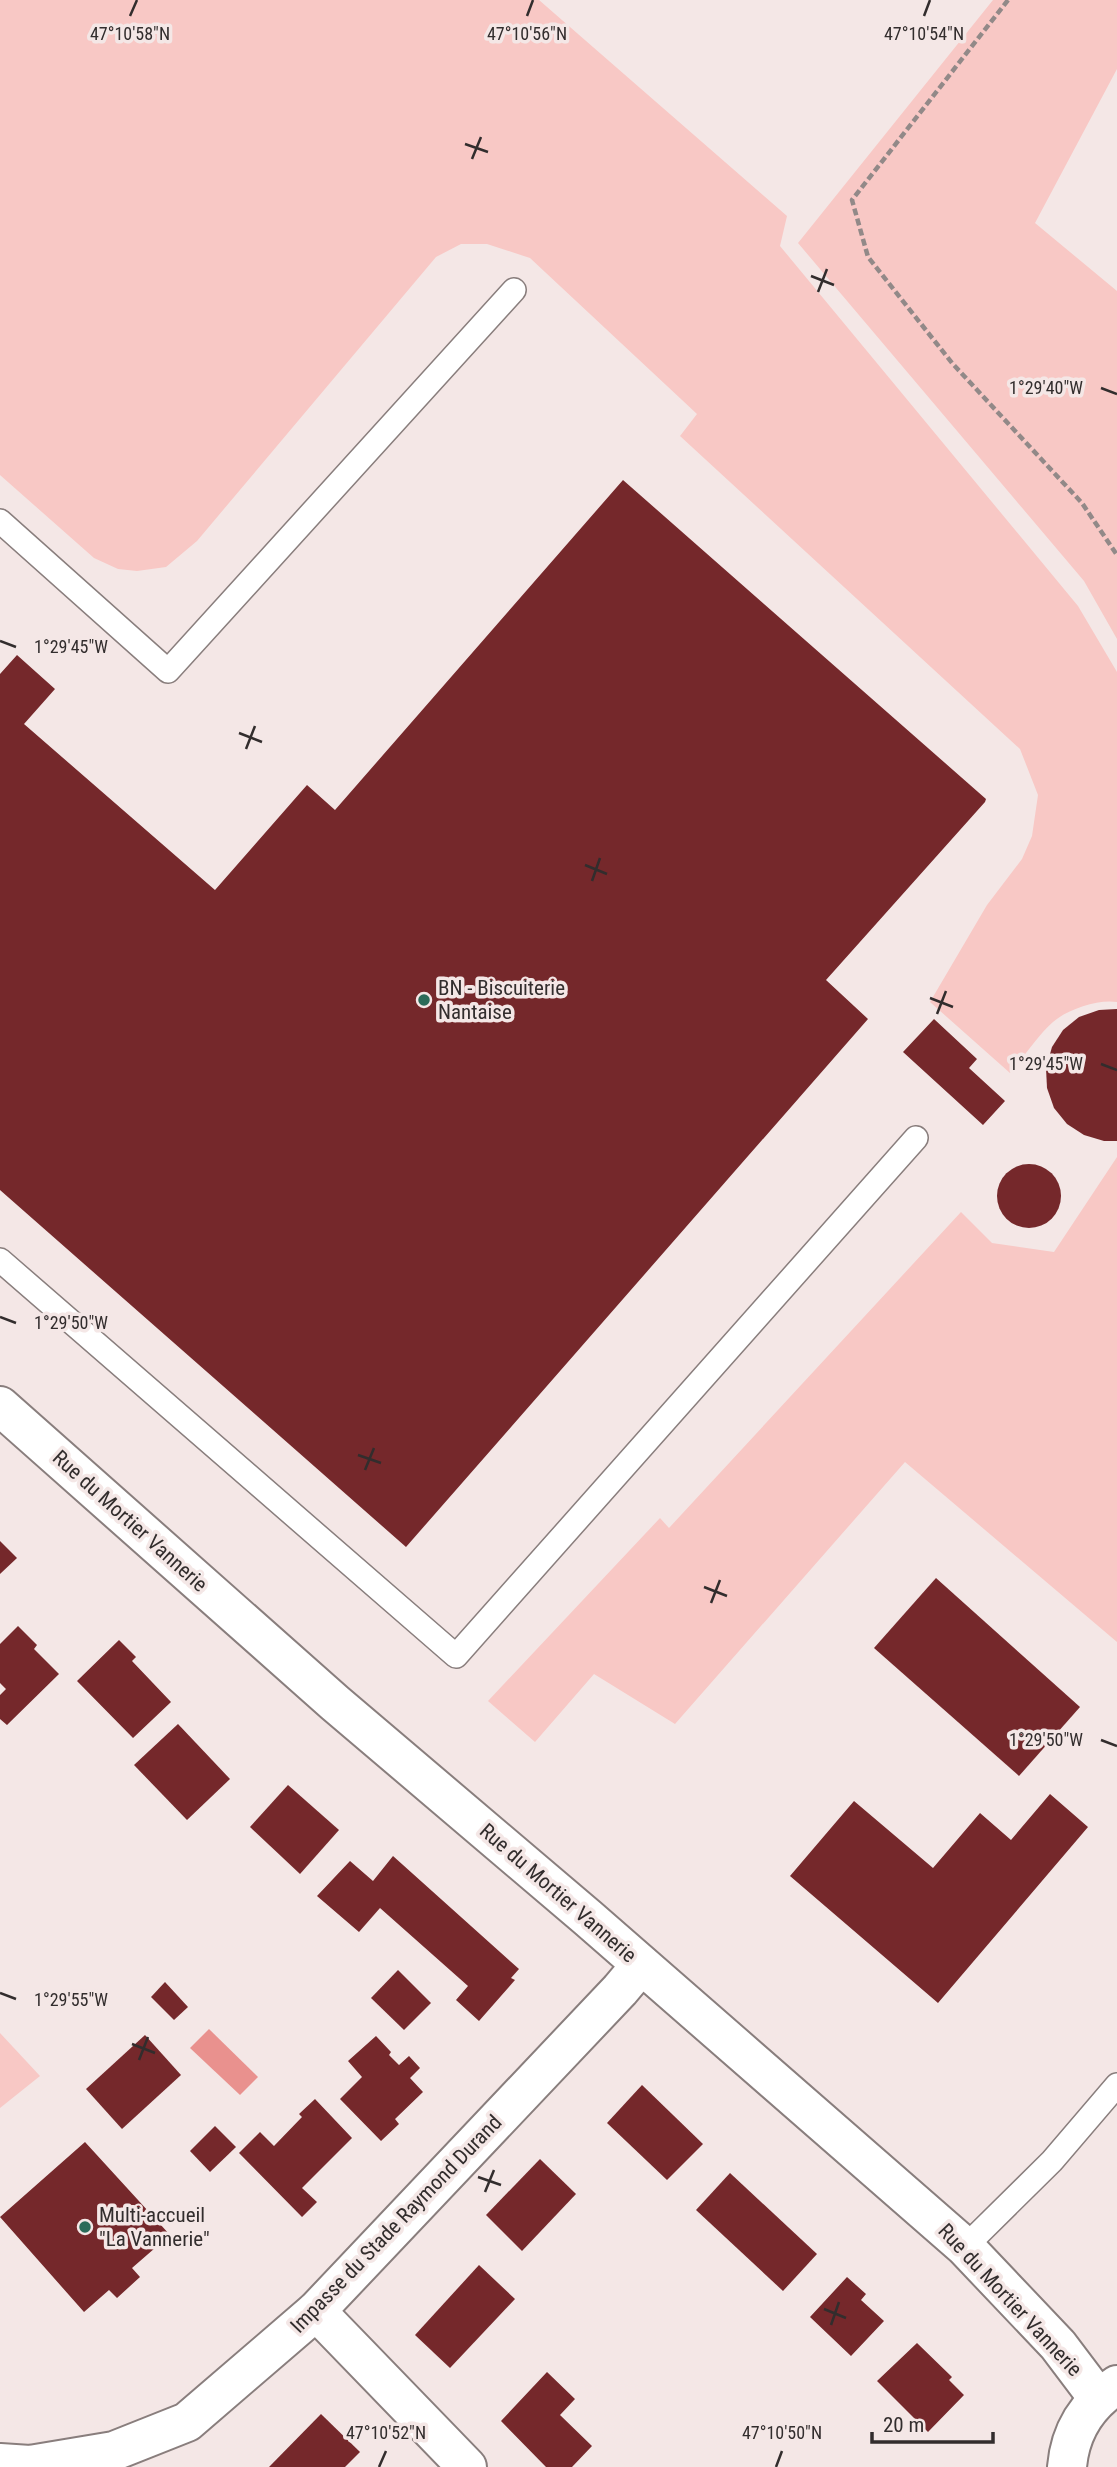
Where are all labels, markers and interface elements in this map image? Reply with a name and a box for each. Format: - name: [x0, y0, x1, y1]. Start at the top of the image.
- text: 47°10'58"N: [90, 23, 170, 44]
- text: 47°10'56"N: [487, 23, 567, 44]
- text: 47°10'54"N: [884, 23, 964, 44]
- text: 1°29'40"W: [1009, 377, 1083, 398]
- text: 1°29'45"W: [34, 636, 108, 657]
- place label: BN - Biscuiterie Nantaise: [438, 976, 565, 1024]
- marker: BN - Biscuiterie Nantaise: [416, 992, 432, 1008]
- text: 1°29'45"W: [1009, 1053, 1083, 1074]
- text: 1°29'50"W: [34, 1312, 108, 1333]
- street label: Rue du Mortier Vannerie: [48, 1445, 212, 1597]
- text: 1°29'50"W: [1009, 1729, 1083, 1750]
- street label: Rue du Mortier Vannerie: [475, 1819, 641, 1968]
- text: 1°29'55"W: [34, 1989, 108, 2010]
- street label: Impasse du Stade Raymond Durand: [286, 2110, 506, 2338]
- place label: Multi-accueil "La Vannerie": [99, 2203, 210, 2251]
- marker: Multi-accueil "La Vannerie": [77, 2219, 93, 2235]
- street label: Rue du Mortier Vannerie: [933, 2219, 1087, 2381]
- scale bar: [872, 2400, 993, 2444]
- text: 20 m: [883, 2413, 924, 2437]
- text: 47°10'52"N: [346, 2422, 426, 2443]
- text: 47°10'50"N: [742, 2422, 822, 2443]

